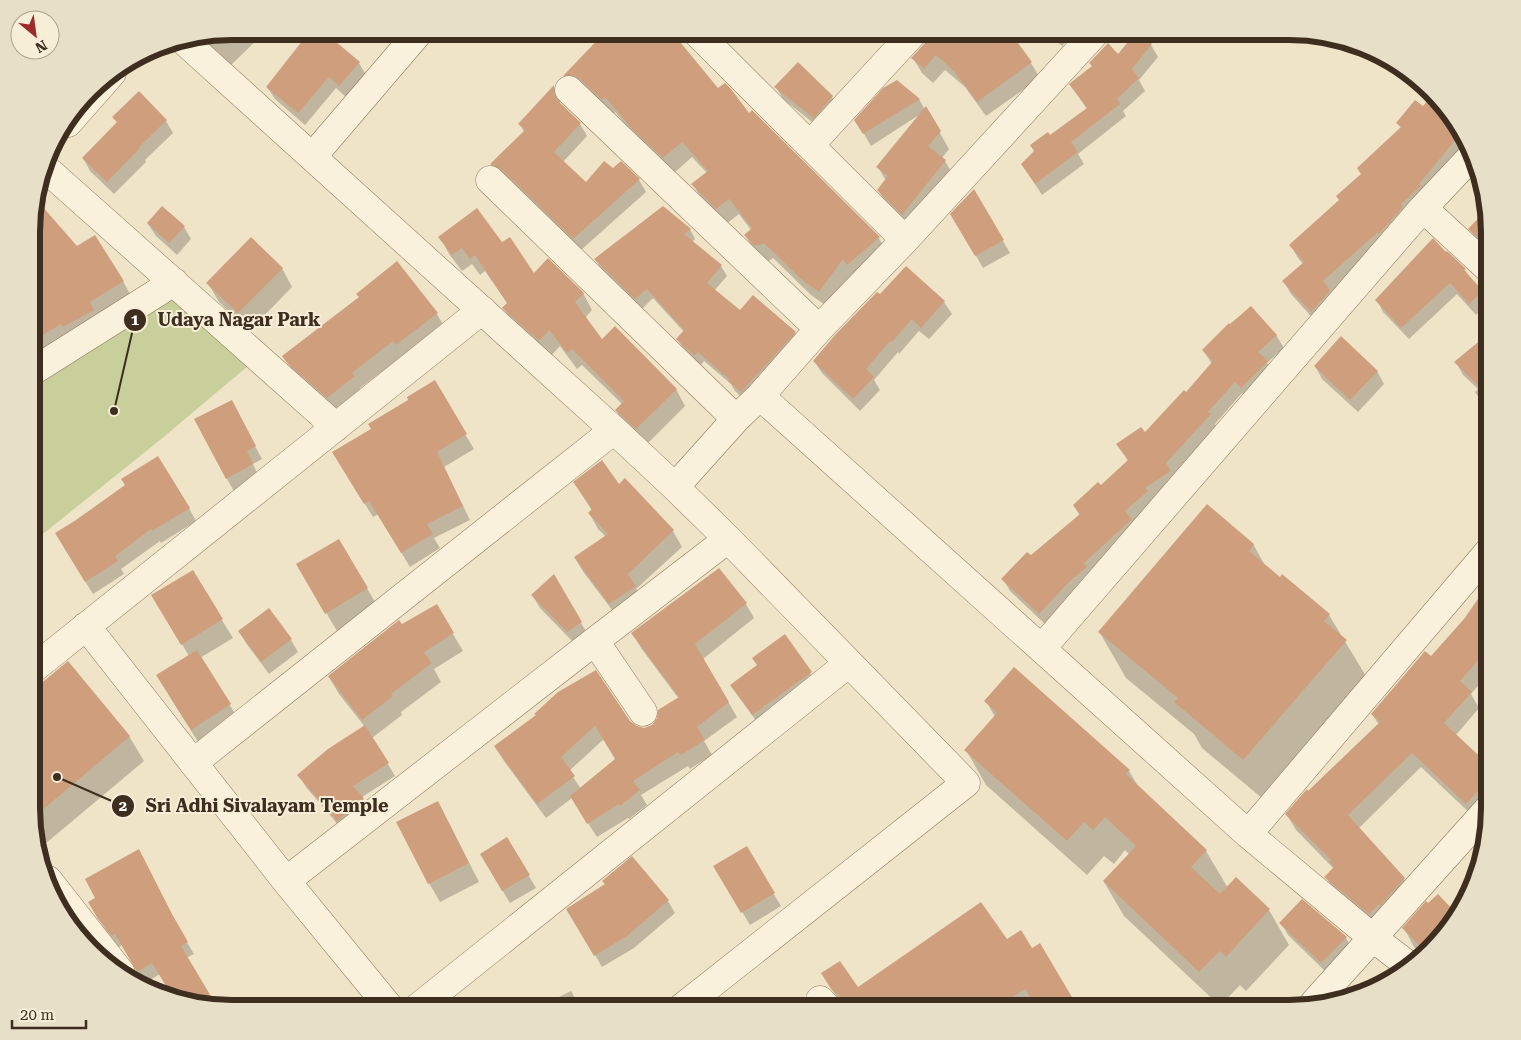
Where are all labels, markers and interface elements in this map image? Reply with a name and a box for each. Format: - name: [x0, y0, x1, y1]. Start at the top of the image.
- north arrow: [10, 10, 60, 60]
- text: N: [33, 37, 50, 56]
- callout: Udaya Nagar Park: [123, 303, 331, 336]
- text: Udaya Nagar Park: [158, 309, 321, 330]
- text: 1: [131, 311, 140, 329]
- callout: Sri Adhi Sivalayam Temple: [111, 789, 399, 822]
- text: Sri Adhi Sivalayam Temple: [146, 795, 389, 816]
- text: 2: [119, 797, 127, 815]
- scale bar: [12, 998, 86, 1030]
- text: 20 m: [20, 1006, 55, 1024]

